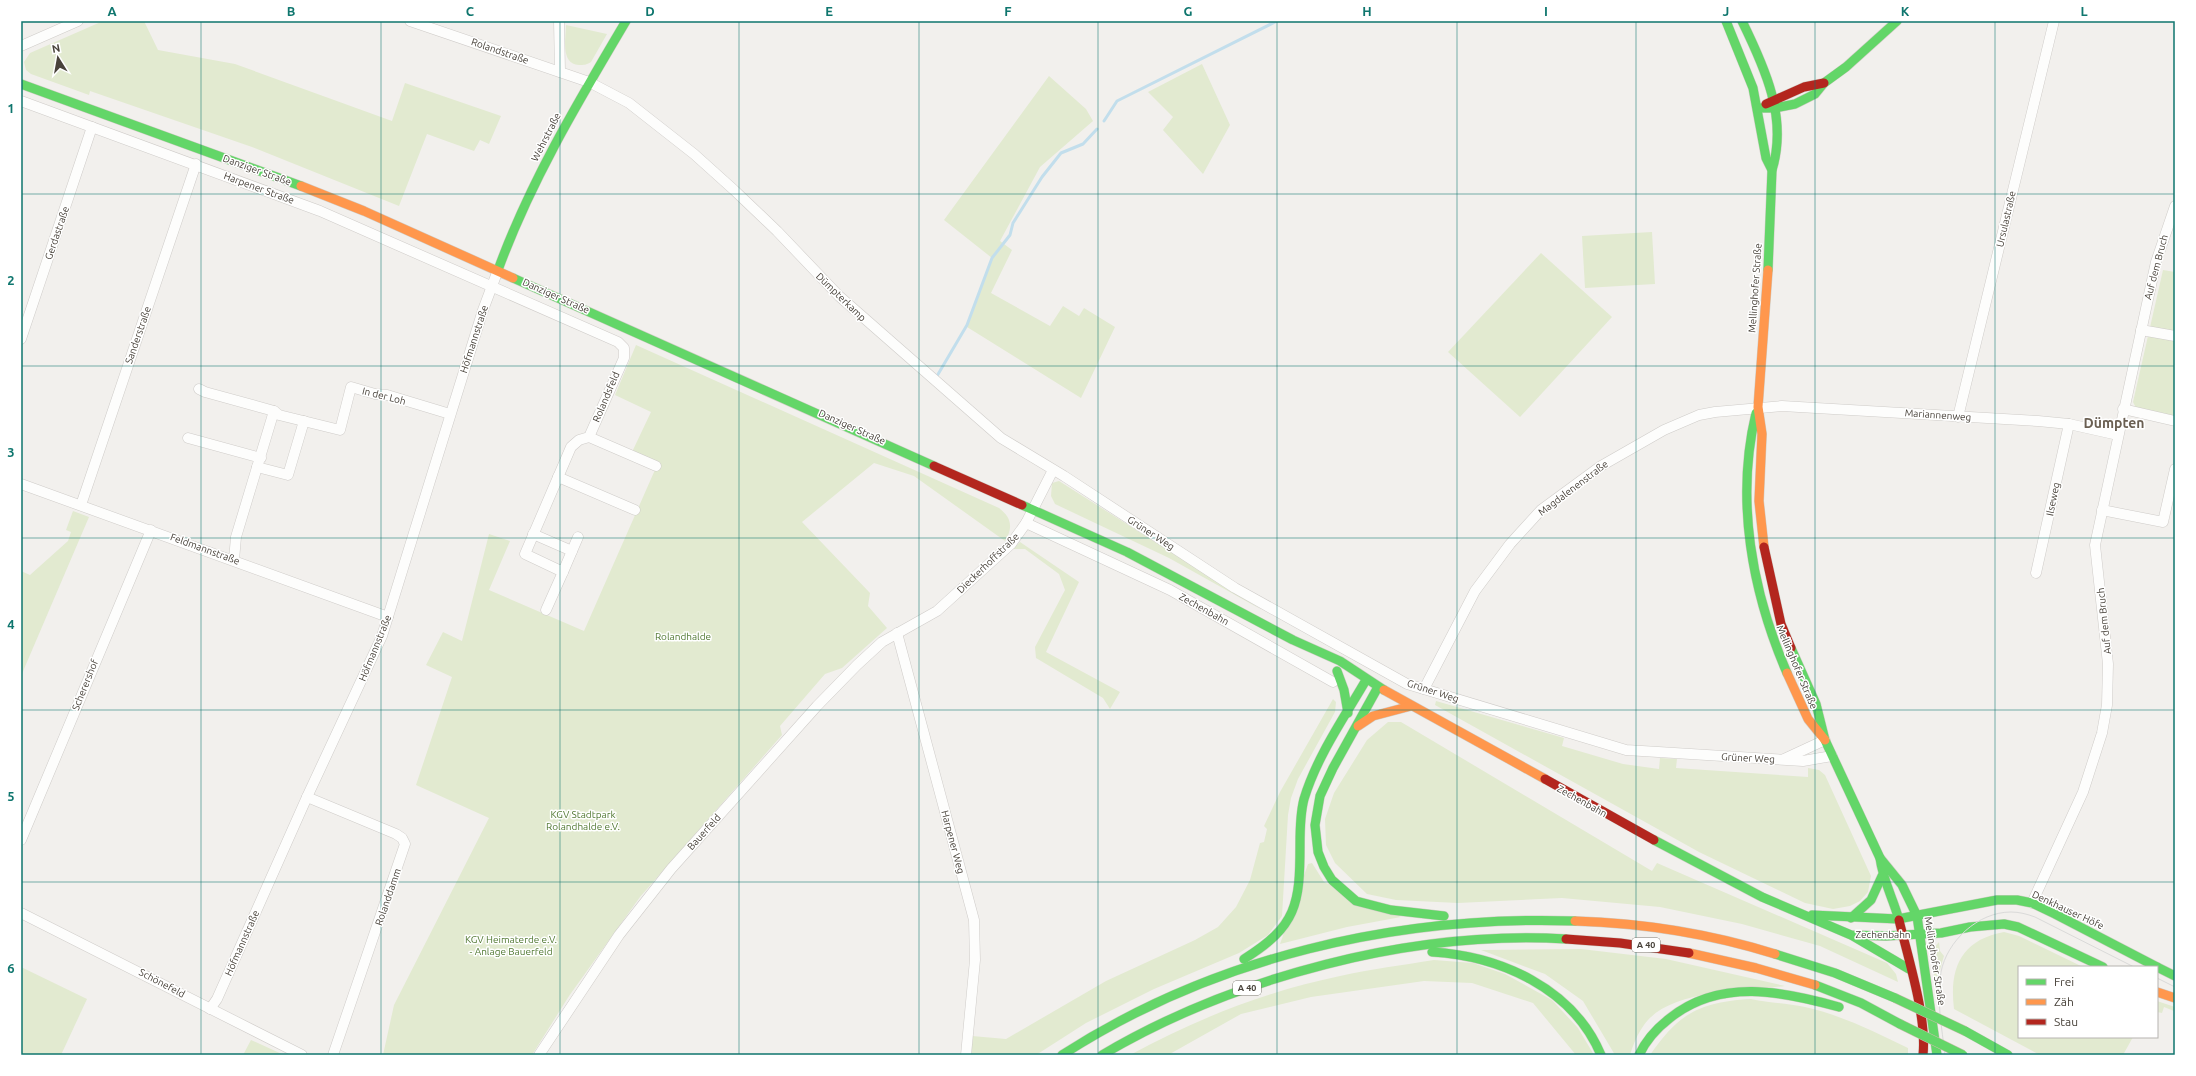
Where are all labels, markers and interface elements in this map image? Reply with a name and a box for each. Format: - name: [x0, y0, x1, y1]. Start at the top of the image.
- text: A: [107, 4, 117, 18]
- text: B: [287, 4, 296, 18]
- text: C: [466, 4, 475, 18]
- text: D: [645, 4, 655, 18]
- text: E: [825, 4, 833, 18]
- text: F: [1004, 4, 1012, 18]
- text: G: [1184, 4, 1193, 18]
- text: H: [1362, 4, 1372, 18]
- text: I: [1544, 4, 1548, 18]
- text: J: [1723, 4, 1729, 18]
- text: K: [1901, 4, 1910, 18]
- text: L: [2080, 4, 2088, 18]
- street label: Rolandstraße: [470, 36, 530, 66]
- north arrow: [38, 38, 78, 78]
- text: N: [51, 42, 61, 55]
- text: 1: [7, 101, 15, 115]
- street label: Wehrstraße: [529, 111, 563, 163]
- street label: Danziger Straße: [221, 153, 293, 187]
- street label: Harpener Straße: [222, 170, 296, 206]
- street label: Ursulastraße: [1994, 190, 2018, 248]
- street label: Gerdastraße: [43, 205, 71, 261]
- street label: Auf dem Bruch: [2142, 233, 2170, 301]
- street label: Mellinghofer Straße: [1746, 243, 1764, 333]
- street label: Dümpterkamp: [814, 270, 868, 324]
- text: 2: [7, 273, 15, 287]
- street label: Danziger Straße: [521, 276, 591, 316]
- street label: Höfmannstraße: [458, 304, 490, 374]
- street label: Sanderstraße: [123, 305, 153, 365]
- street label: Rolandsfeld: [590, 370, 622, 424]
- street label: In der Loh: [361, 385, 407, 407]
- street label: Danziger Straße: [817, 407, 887, 447]
- street label: Mariannenweg: [1904, 407, 1972, 423]
- district label: Dümpten: [2084, 415, 2144, 431]
- text: 3: [7, 445, 15, 459]
- street label: Magdalenenstraße: [1536, 458, 1610, 518]
- street label: Ilseweg: [2044, 481, 2062, 517]
- street label: Grüner Weg: [1125, 514, 1177, 552]
- street label: Feldmannstraße: [169, 531, 241, 567]
- street label: Dieckerhoffstraße: [955, 531, 1021, 595]
- street label: Auf dem Bruch: [2095, 587, 2113, 655]
- street label: Zechenbahn: [1177, 591, 1231, 627]
- street label: Höfmannstraße: [357, 613, 393, 683]
- text: 4: [7, 617, 15, 631]
- street label: Mellinghofer Straße: [1774, 623, 1820, 711]
- park label: Rolandhalde: [655, 631, 711, 642]
- street label: Scherershof: [70, 658, 100, 712]
- street label: Grüner Weg: [1406, 677, 1460, 705]
- street label: Grüner Weg: [1721, 751, 1775, 765]
- street label: Zechenbahn: [1555, 783, 1609, 819]
- text: 5: [7, 789, 15, 803]
- park label: KGV Stadtpark Rolandhalde e.V.: [546, 809, 620, 832]
- street label: Harpener Weg: [939, 809, 967, 875]
- street label: Bauerfeld: [685, 812, 723, 852]
- street label: Rolanddamm: [373, 867, 403, 927]
- street label: Denkhauser Höfe: [2030, 889, 2106, 931]
- street label: Höfmannstraße: [223, 909, 261, 977]
- street label: Mellinghofer Straße: [1923, 916, 1947, 1006]
- street label: Zechenbahn: [1855, 929, 1911, 940]
- park label: KGV Heimaterde e.V. - Anlage Bauerfeld: [465, 934, 557, 957]
- road number: A 40: [1632, 938, 1660, 952]
- text: 6: [7, 961, 15, 975]
- street label: Schönefeld: [137, 966, 187, 1000]
- legend: [2018, 966, 2158, 1038]
- text: Frei: [2054, 975, 2074, 988]
- road number: A 40: [1233, 981, 1261, 995]
- text: Zäh: [2054, 995, 2074, 1008]
- text: Stau: [2054, 1015, 2078, 1028]

